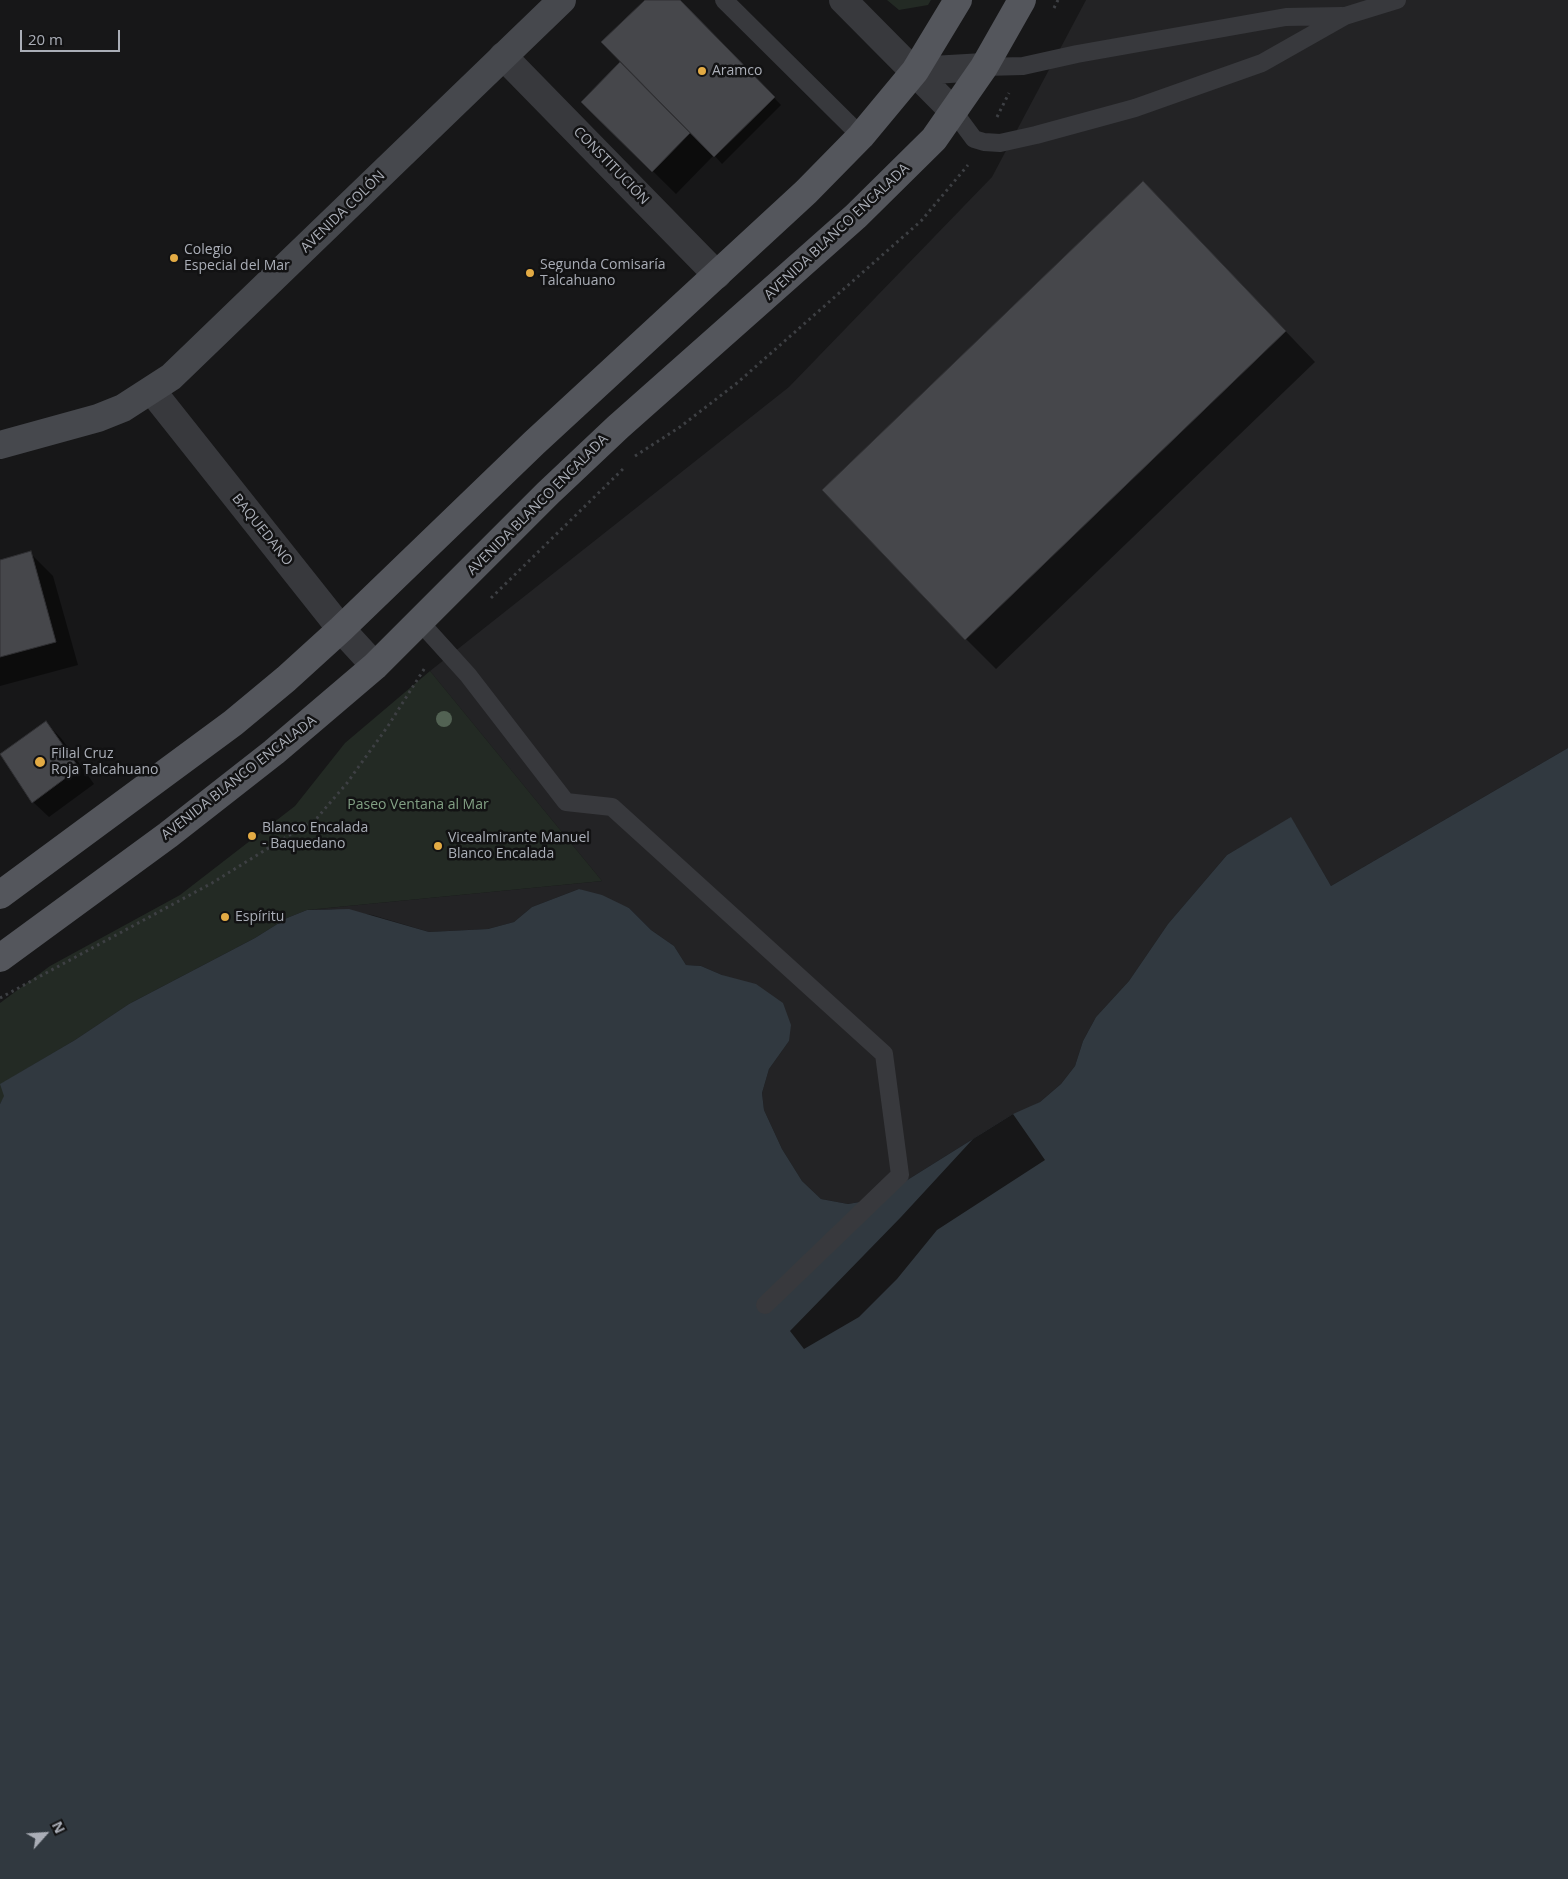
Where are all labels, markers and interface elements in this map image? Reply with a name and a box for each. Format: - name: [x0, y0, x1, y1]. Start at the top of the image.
- scale bar: [22, 20, 122, 52]
- text: 20 m: [28, 29, 63, 49]
- place label: Aramco: [712, 63, 762, 79]
- marker: Aramco: [696, 65, 708, 77]
- street label: CONSTITUCIÓN: [570, 124, 652, 208]
- street label: AVENIDA BLANCO ENCALADA: [761, 160, 913, 304]
- street label: AVENIDA COLÓN: [297, 168, 389, 256]
- place label: Colegio Especial del Mar: [184, 242, 290, 274]
- marker: Colegio Especial del Mar: [168, 252, 180, 264]
- place label: Segunda Comisaría Talcahuano: [540, 257, 666, 290]
- marker: Segunda Comisaría Talcahuano: [524, 267, 536, 279]
- street label: AVENIDA BLANCO ENCALADA: [464, 431, 612, 579]
- street label: BAQUEDANO: [228, 491, 296, 569]
- street label: AVENIDA BLANCO ENCALADA: [158, 712, 320, 844]
- place label: Filial Cruz Roja Talcahuano: [51, 746, 158, 779]
- marker: Filial Cruz Roja Talcahuano: [33, 755, 47, 769]
- park label: Paseo Ventana al Mar: [347, 797, 489, 813]
- place label: Blanco Encalada - Baquedano: [262, 820, 368, 852]
- marker: Blanco Encalada - Baquedano: [246, 830, 258, 842]
- place label: Vicealmirante Manuel Blanco Encalada: [448, 830, 590, 862]
- marker: Vicealmirante Manuel Blanco Encalada: [432, 840, 444, 852]
- place label: Espíritu: [235, 909, 284, 925]
- marker: Espíritu: [219, 911, 231, 923]
- north arrow: [20, 1809, 70, 1859]
- text: N: [48, 1818, 70, 1836]

